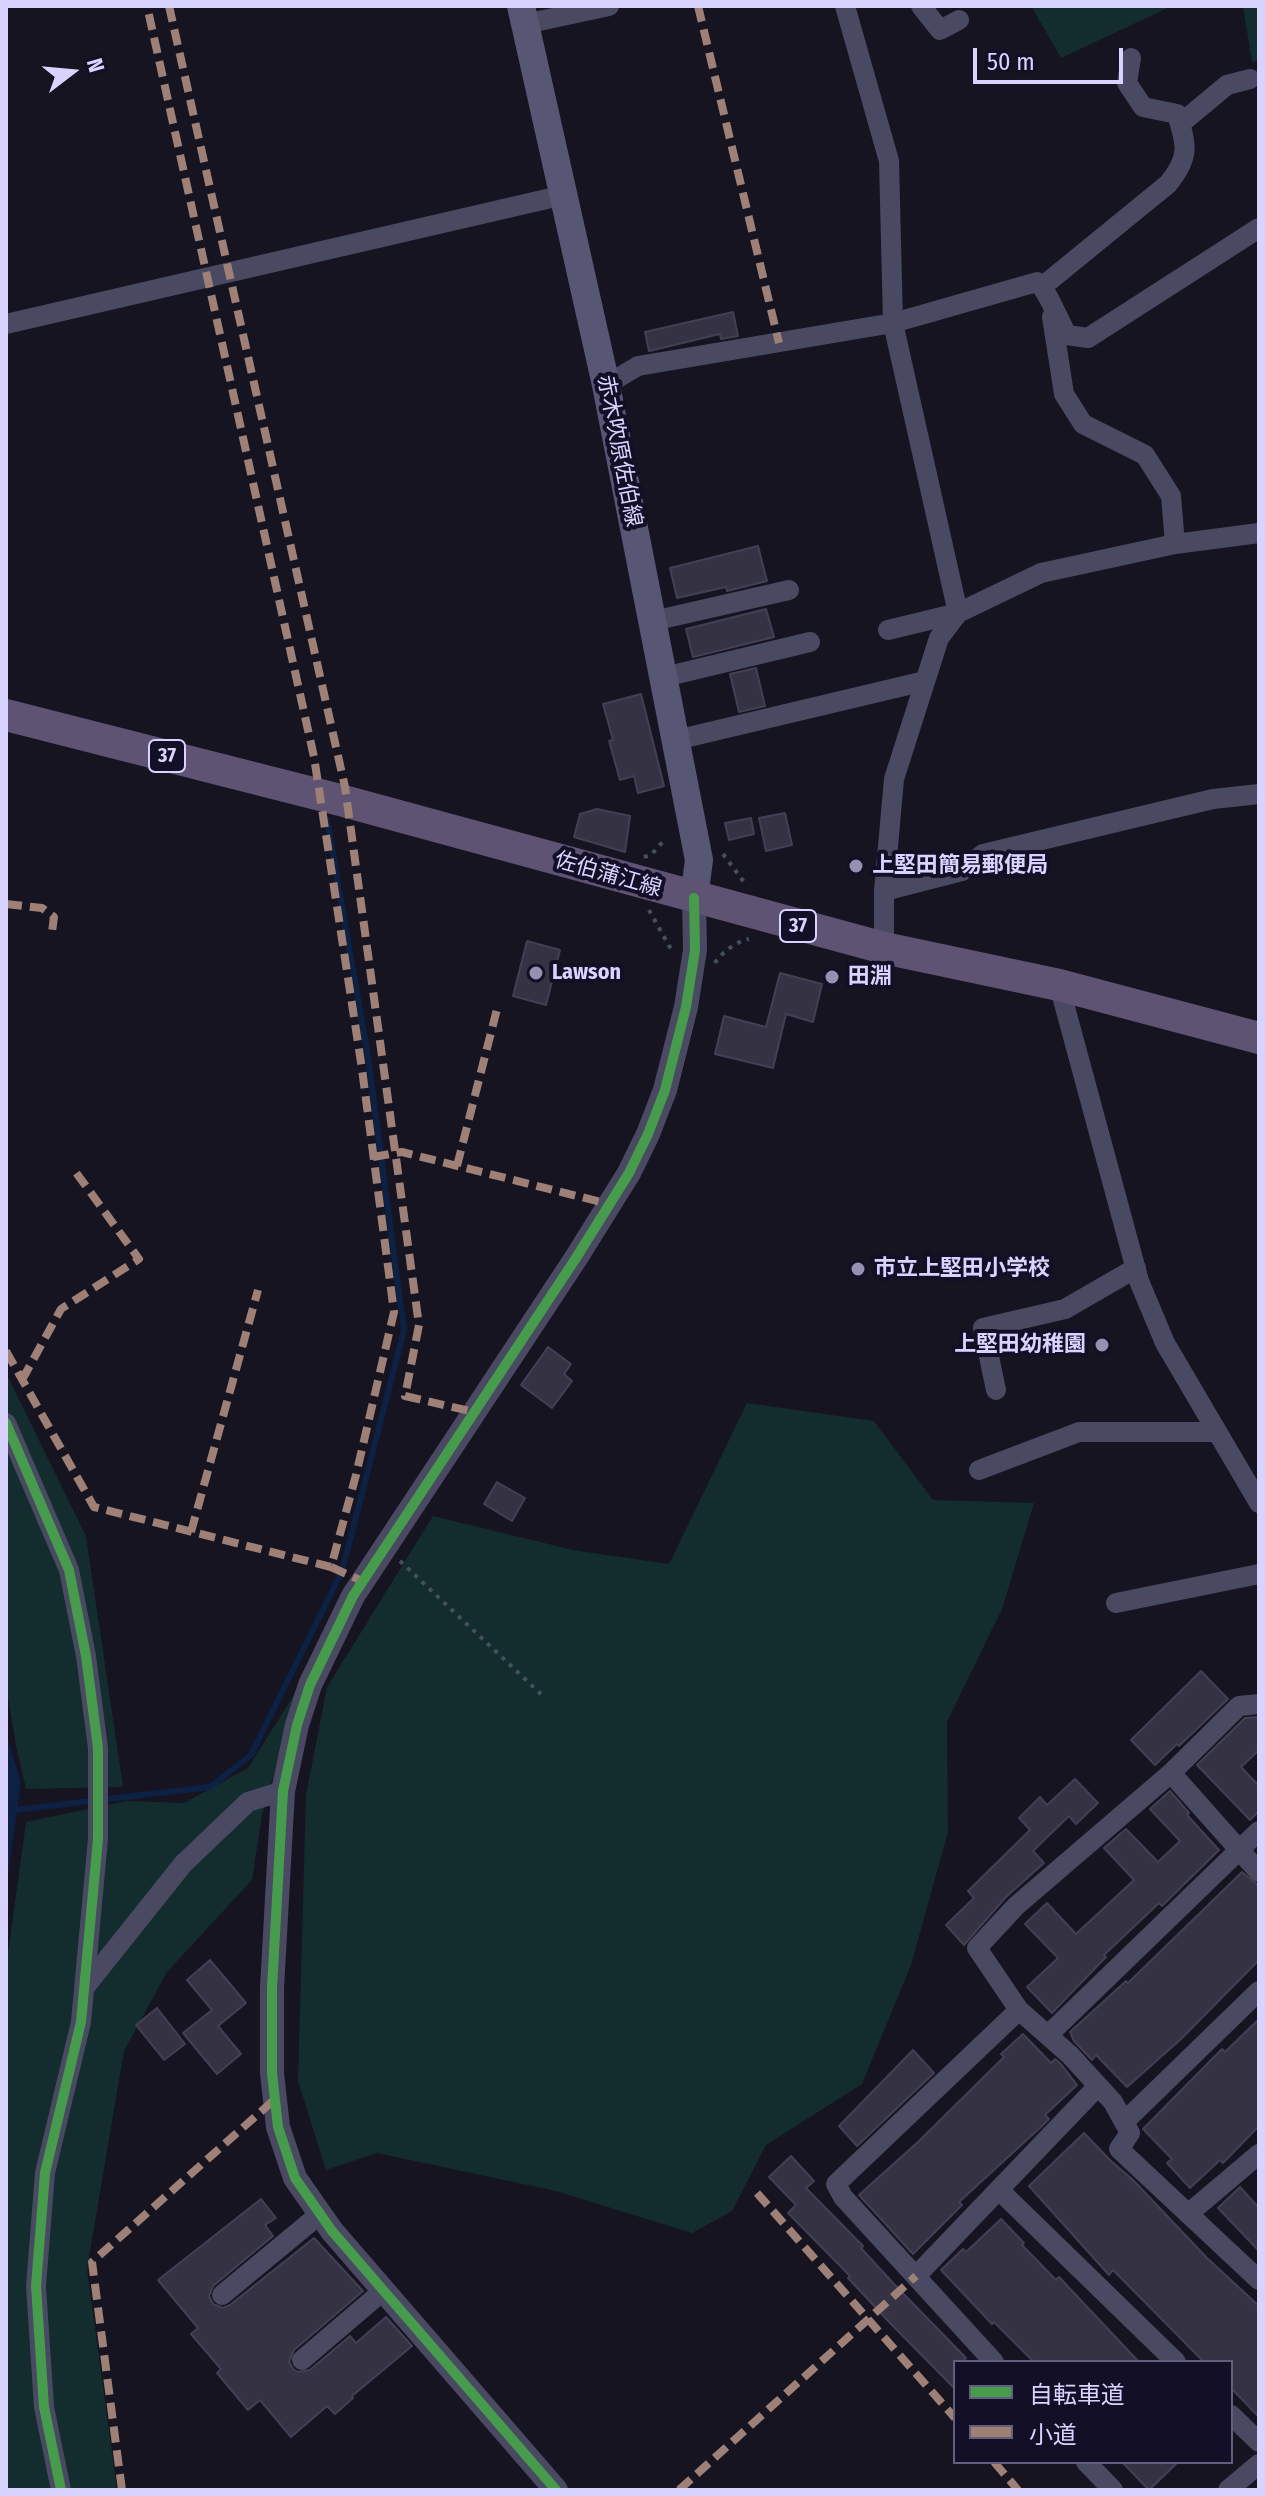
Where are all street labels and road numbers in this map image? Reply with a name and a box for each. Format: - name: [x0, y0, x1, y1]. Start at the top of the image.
- street label: 赤木吹原佐伯線: [591, 373, 647, 529]
- road number: 37: [149, 740, 185, 772]
- street label: 佐伯蒲江線: [551, 847, 665, 903]
- road number: 37: [780, 910, 816, 942]

